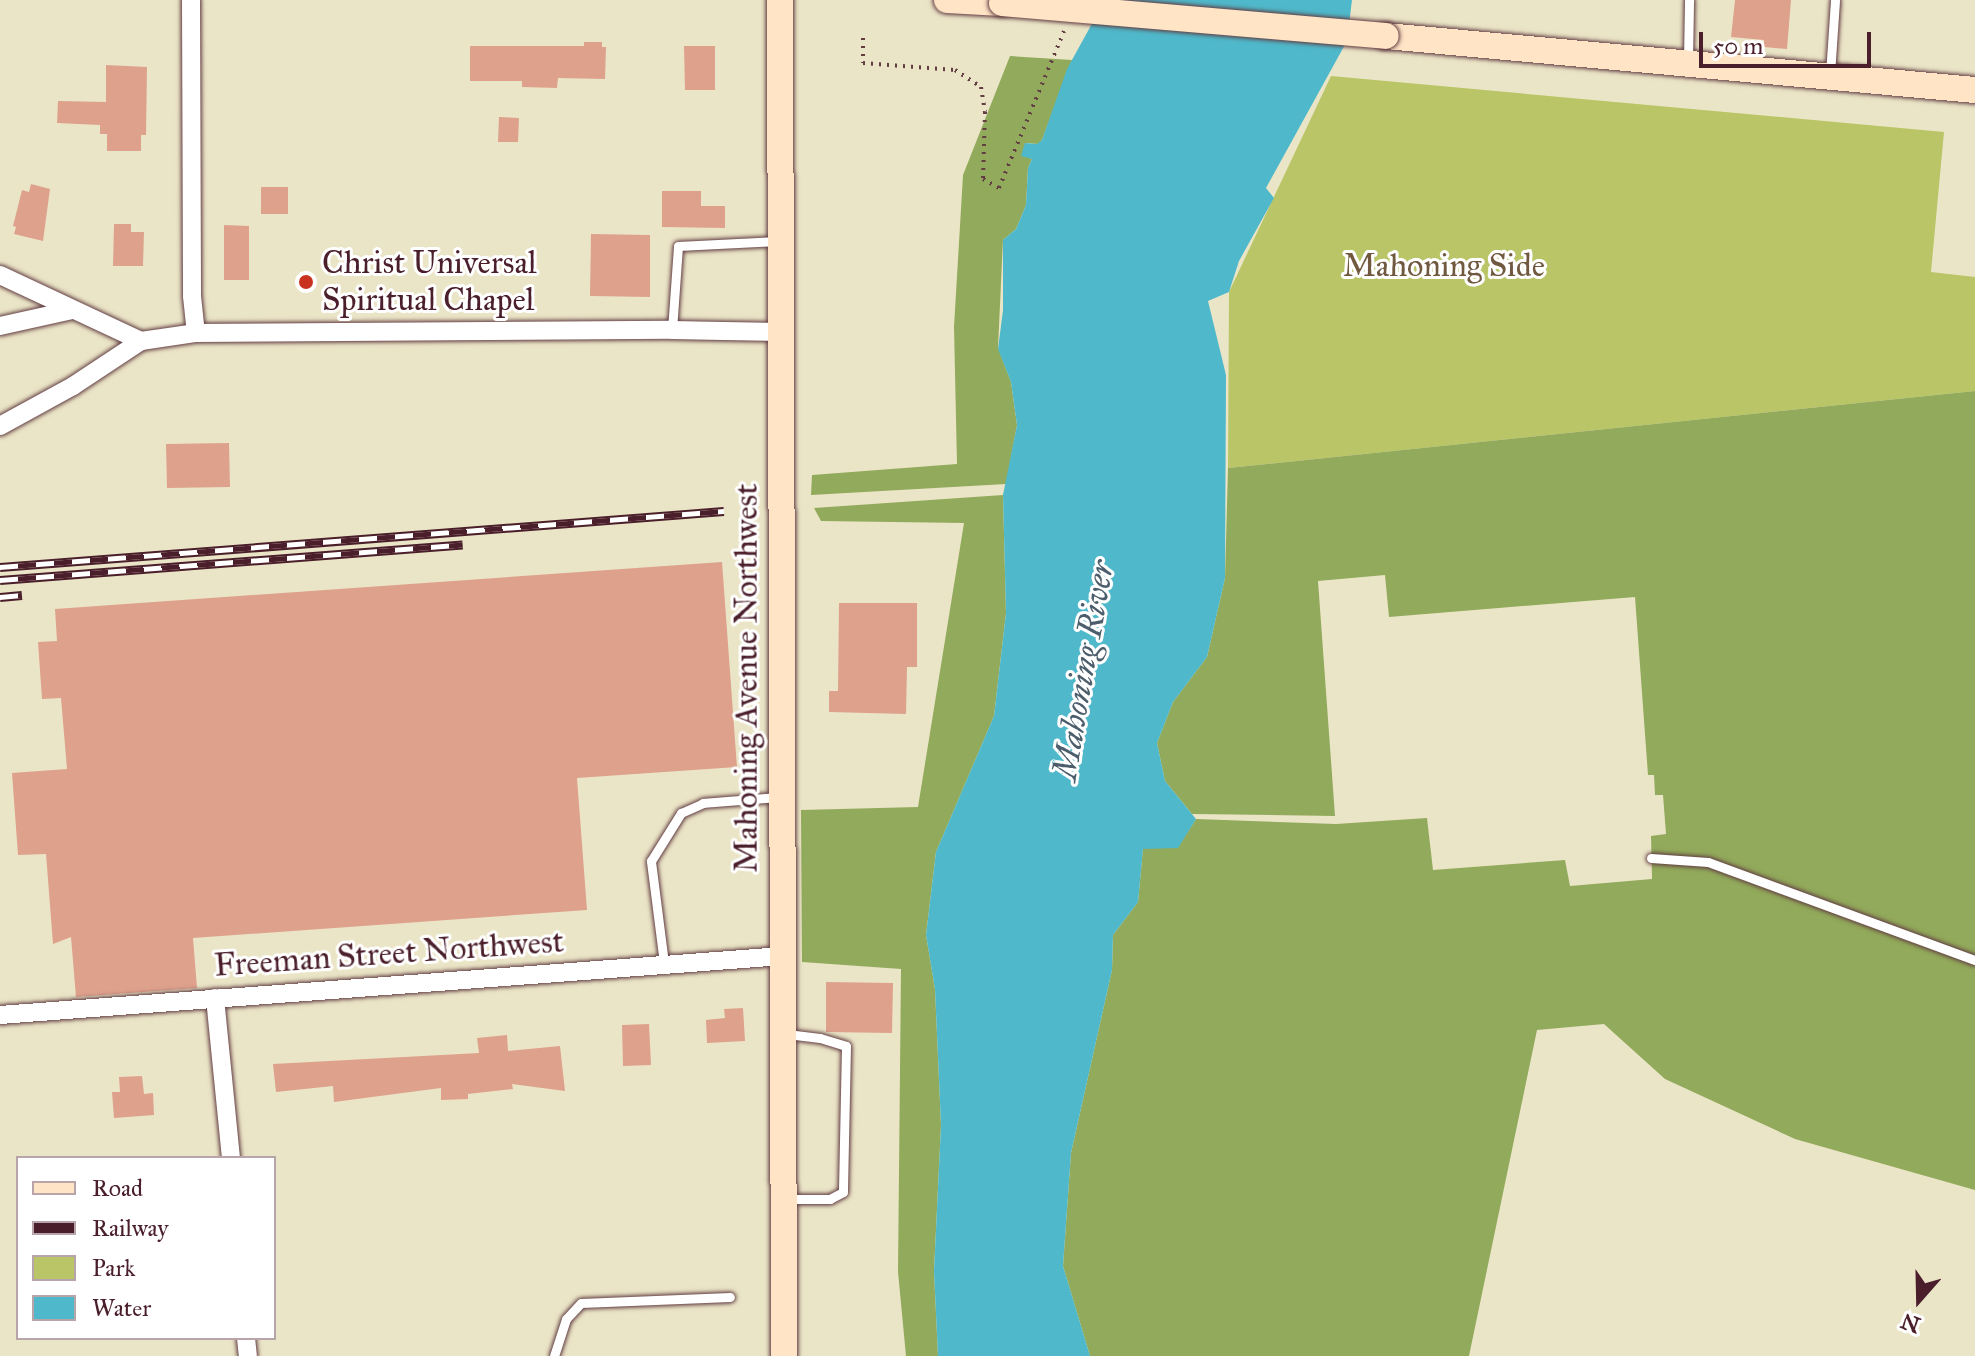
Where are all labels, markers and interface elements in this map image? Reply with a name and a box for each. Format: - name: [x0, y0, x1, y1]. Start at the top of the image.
- scale bar: [1703, 16, 1875, 66]
- text: 50 m: [1713, 31, 1763, 61]
- place label: Christ Universal Spiritual Chapel: [322, 245, 537, 320]
- park label: Mahoning Side: [1343, 247, 1545, 285]
- marker: Christ Universal Spiritual Chapel: [297, 273, 315, 291]
- street label: Mahoning Avenue Northwest: [728, 483, 766, 873]
- water label: Mahoning River: [1044, 557, 1122, 783]
- street label: Freeman Street Northwest: [213, 923, 565, 985]
- legend: [16, 1156, 276, 1340]
- text: Road: [92, 1173, 143, 1203]
- text: Railway: [92, 1213, 169, 1243]
- text: Park: [92, 1253, 135, 1283]
- north arrow: [1879, 1260, 1959, 1340]
- text: Water: [92, 1293, 151, 1323]
- text: N: [1897, 1307, 1924, 1339]

